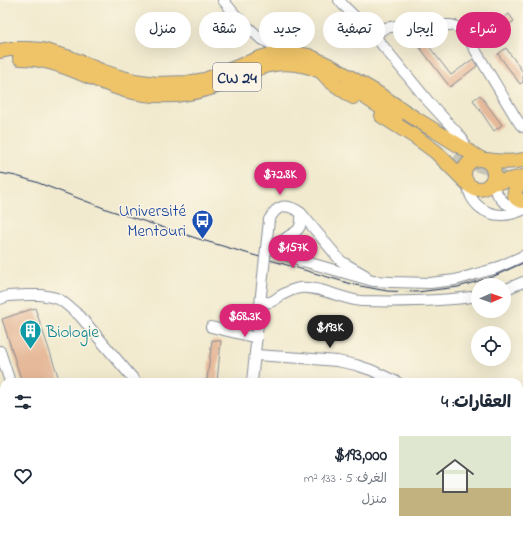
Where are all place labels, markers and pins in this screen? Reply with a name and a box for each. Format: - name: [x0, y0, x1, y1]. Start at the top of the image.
- pin: $72.8K: [247, 162, 313, 196]
- place label: Université Mentouri: [119, 199, 186, 244]
- bus stop icon: Université Mentouri: [189, 207, 215, 240]
- pin: $157K: [265, 235, 321, 269]
- pin: $68.3K: [212, 304, 278, 338]
- pin: $193K: [302, 315, 358, 349]
- building icon: Biologie: [17, 318, 43, 351]
- place label: Biologie: [45, 320, 99, 347]

